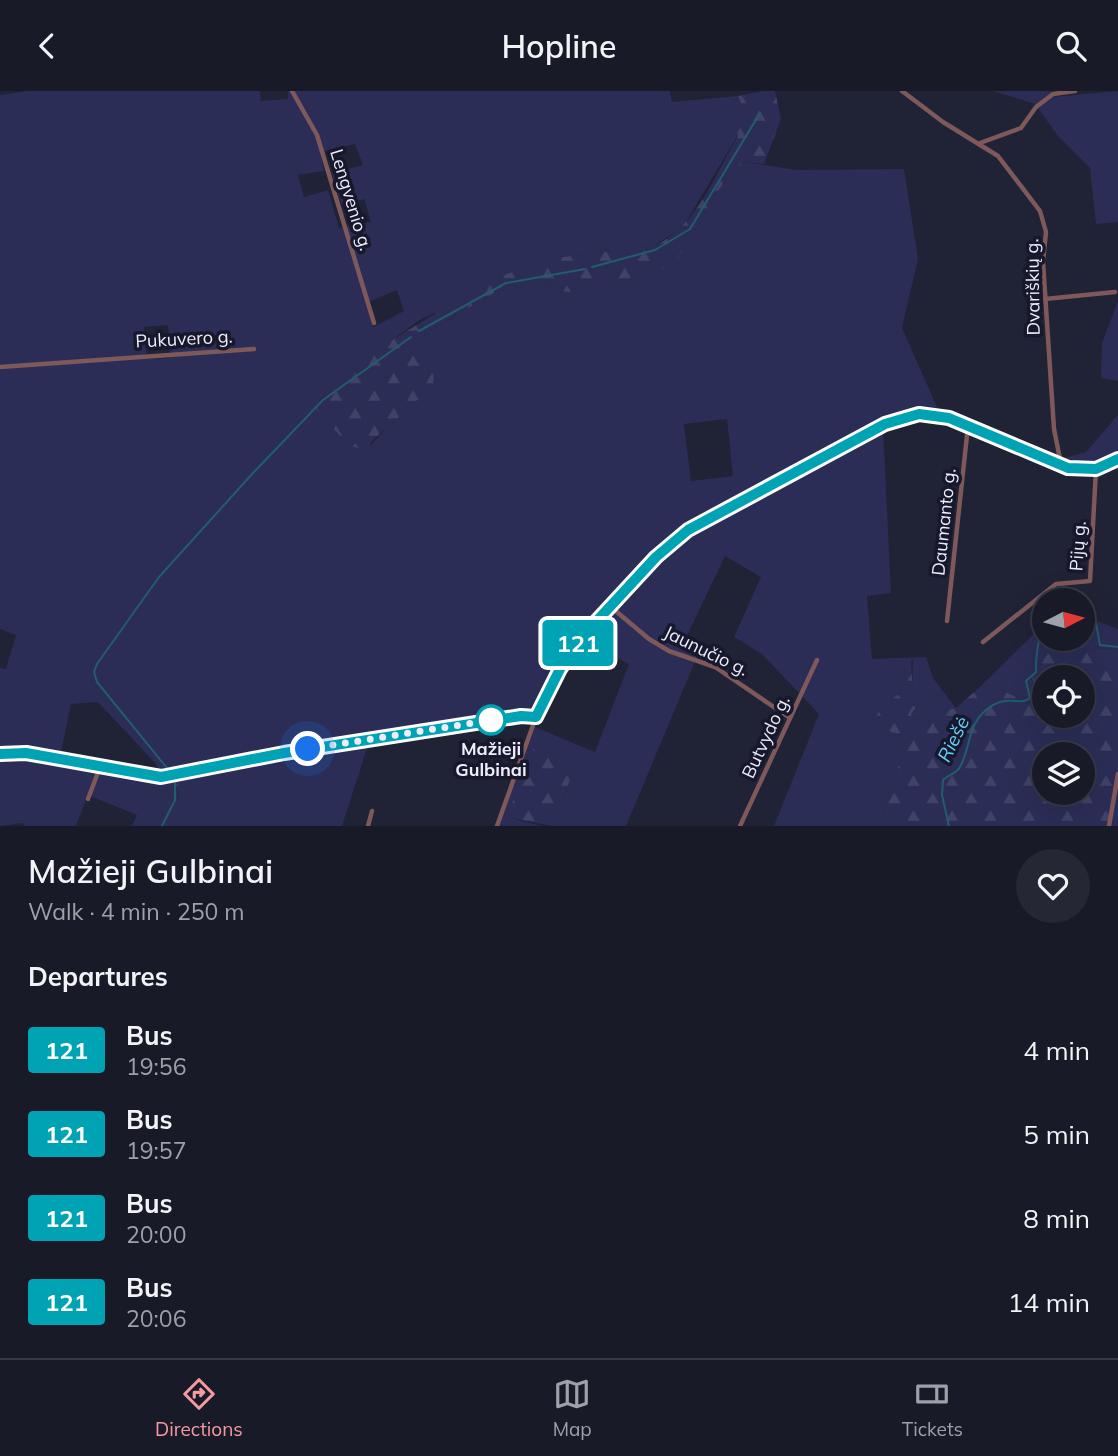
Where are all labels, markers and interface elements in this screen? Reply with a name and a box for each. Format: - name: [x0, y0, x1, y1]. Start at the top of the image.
- text: Hopline: [501, 26, 617, 66]
- icon: back: [28, 27, 66, 65]
- icon: search: [1052, 27, 1090, 65]
- street label: Lengvenio g.: [325, 146, 378, 253]
- street label: Dvariškių g.: [1020, 238, 1045, 336]
- street label: Pukuvero g.: [135, 324, 233, 353]
- street label: Daumanto g.: [926, 467, 961, 577]
- street label: Pijų g.: [1064, 520, 1091, 572]
- north arrow: [1032, 588, 1096, 651]
- map controls: [1032, 588, 1095, 805]
- line badge: 121: [538, 620, 618, 666]
- street label: Jaunučio g.: [660, 620, 752, 681]
- text: 121: [556, 628, 600, 658]
- button: locate: [1032, 665, 1095, 728]
- street label: Butvydo g.: [736, 692, 795, 782]
- marker: Mažieji Gulbinai: [476, 705, 506, 735]
- water label: Riešė: [932, 712, 974, 766]
- your location: [290, 731, 325, 766]
- place label: Mažieji Gulbinai: [455, 737, 527, 781]
- button: layers: [1032, 742, 1095, 805]
- button: heart: [1016, 849, 1090, 923]
- text: Mažieji Gulbinai: [28, 850, 273, 891]
- text: Walk · 4 min · 250 m: [28, 897, 245, 926]
- text: Departures: [28, 960, 168, 993]
- text: Bus: [126, 1019, 172, 1052]
- text: 4 min: [1023, 1034, 1090, 1067]
- text: 121: [45, 1035, 88, 1065]
- text: 19:56: [126, 1052, 186, 1081]
- text: Bus: [126, 1103, 172, 1136]
- text: 5 min: [1023, 1118, 1090, 1151]
- text: 121: [45, 1119, 88, 1149]
- text: 19:57: [126, 1136, 186, 1165]
- text: Bus: [126, 1187, 172, 1220]
- text: 8 min: [1023, 1202, 1090, 1235]
- text: 121: [45, 1203, 88, 1233]
- text: 20:00: [126, 1220, 186, 1249]
- text: Bus: [126, 1271, 172, 1304]
- text: 14 min: [1008, 1286, 1090, 1319]
- text: 121: [45, 1287, 88, 1317]
- text: 20:06: [126, 1304, 186, 1333]
- tab: Directions: [155, 1375, 243, 1441]
- tab: Map: [553, 1375, 592, 1441]
- tab: Tickets: [902, 1375, 963, 1441]

